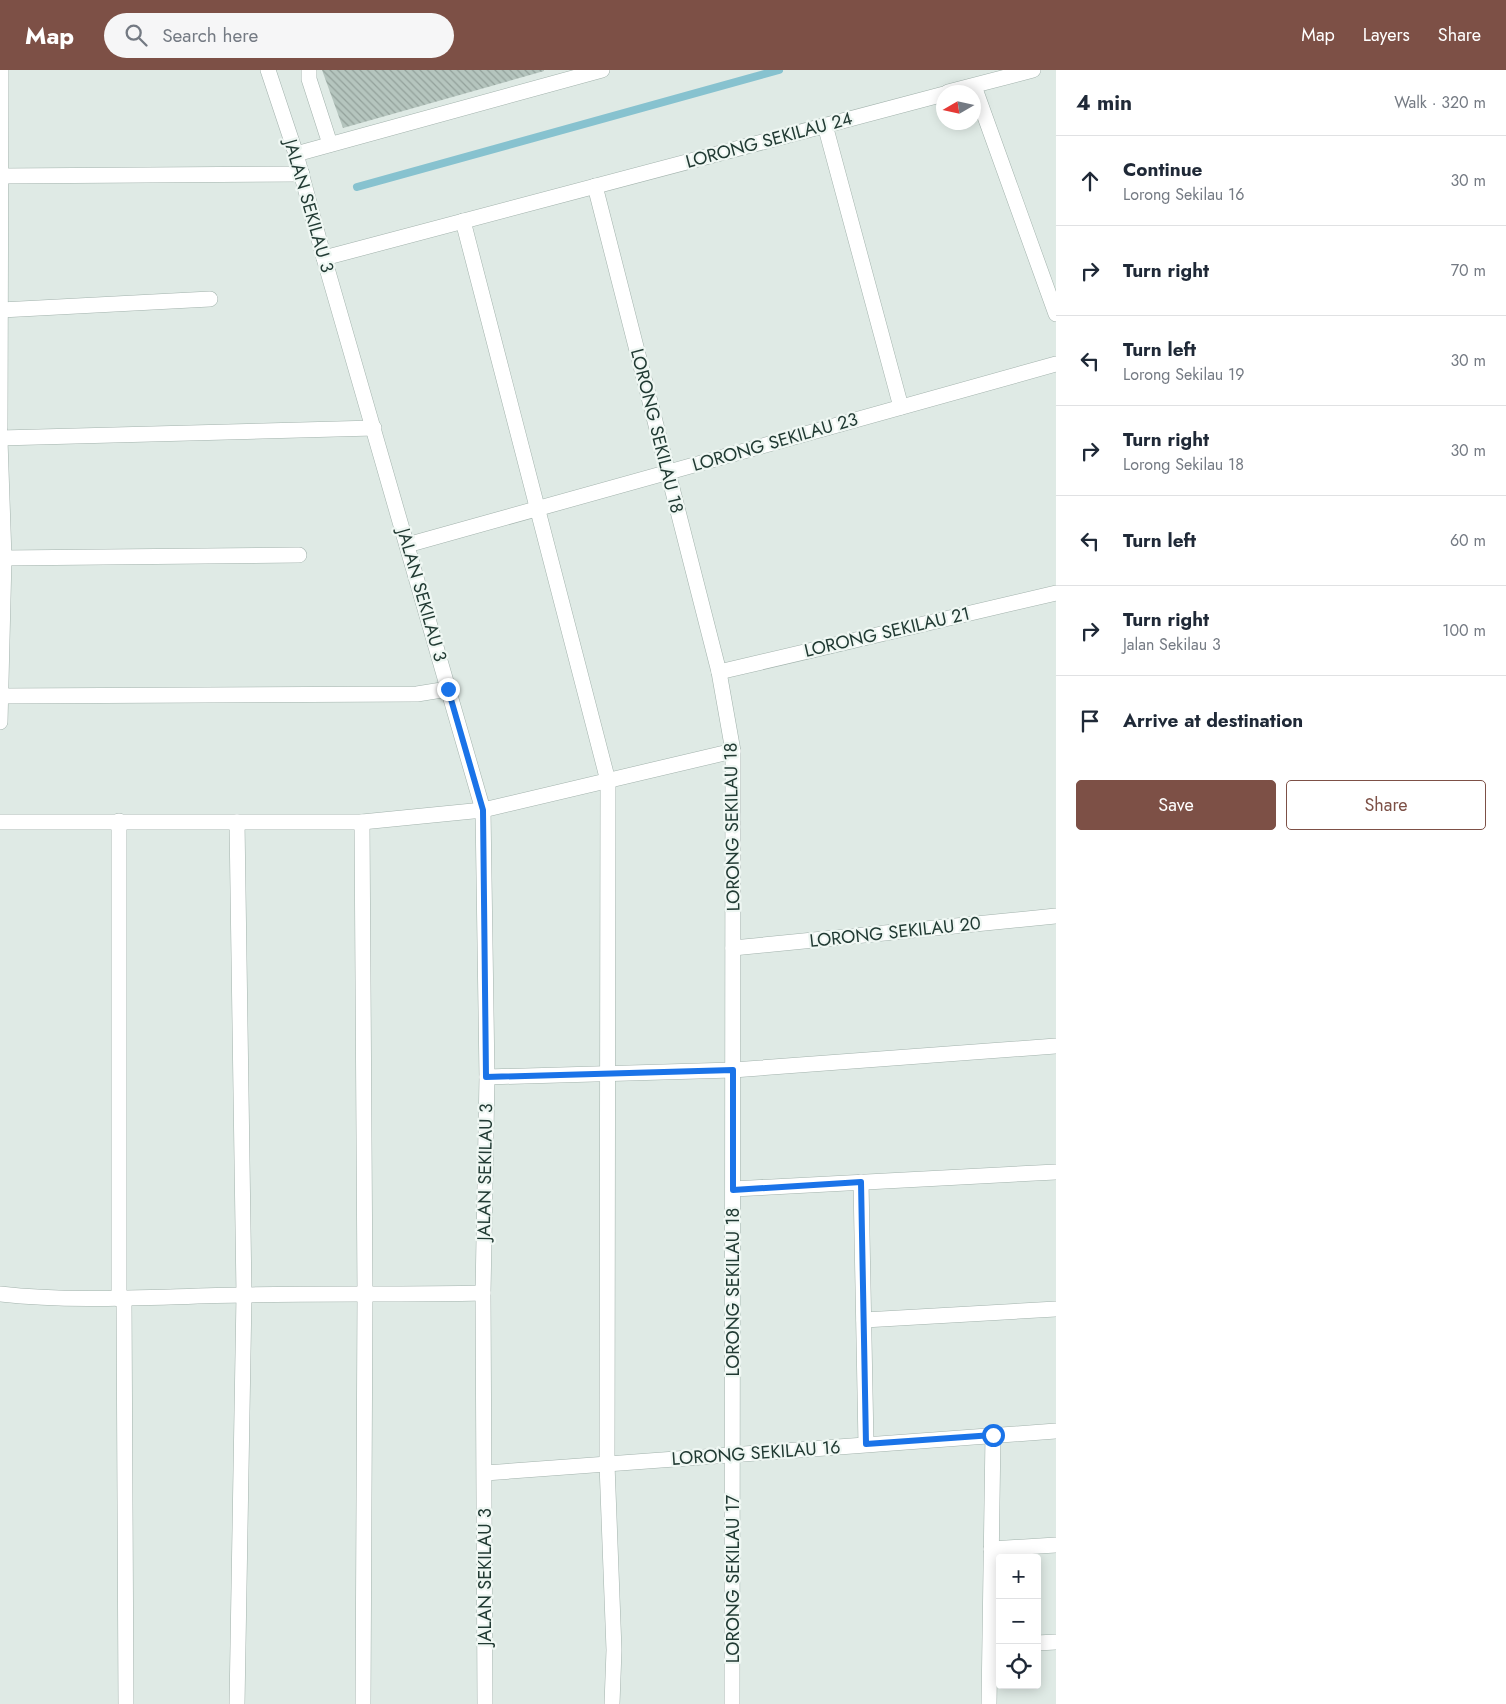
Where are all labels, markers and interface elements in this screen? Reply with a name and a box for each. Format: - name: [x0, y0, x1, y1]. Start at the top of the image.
- search box: [104, 13, 454, 58]
- text: Map: [25, 18, 74, 53]
- icon: search: [122, 21, 150, 49]
- text: Search here: [162, 22, 258, 49]
- text: Map: [1301, 22, 1335, 48]
- text: Layers: [1363, 22, 1410, 48]
- text: Share: [1438, 22, 1481, 48]
- north arrow: [936, 85, 981, 130]
- text: 4 min: [1076, 88, 1132, 118]
- text: Walk · 320 m: [1394, 91, 1486, 114]
- street label: LORONG SEKILAU 24: [683, 105, 855, 175]
- street label: JALAN SEKILAU 3: [277, 134, 340, 276]
- text: Continue: [1123, 156, 1202, 183]
- icon: ahead: [1076, 167, 1104, 195]
- text: 30 m: [1450, 169, 1486, 192]
- text: Lorong Sekilau 16: [1123, 183, 1244, 206]
- icon: right: [1076, 257, 1104, 285]
- text: Turn right: [1123, 257, 1209, 284]
- text: 70 m: [1451, 259, 1486, 282]
- text: Turn left: [1123, 336, 1196, 363]
- street label: LORONG SEKILAU 18: [624, 346, 690, 516]
- icon: left: [1076, 347, 1104, 375]
- text: 30 m: [1450, 349, 1486, 372]
- text: Lorong Sekilau 19: [1123, 363, 1244, 386]
- street label: LORONG SEKILAU 23: [689, 406, 861, 478]
- text: Turn right: [1123, 426, 1209, 453]
- icon: right: [1076, 437, 1104, 465]
- text: 30 m: [1450, 439, 1486, 462]
- text: Lorong Sekilau 18: [1123, 453, 1244, 476]
- street label: JALAN SEKILAU 3: [390, 523, 453, 665]
- icon: left: [1076, 527, 1104, 555]
- text: Turn left: [1123, 527, 1196, 554]
- text: 60 m: [1450, 529, 1486, 552]
- street label: LORONG SEKILAU 21: [802, 600, 972, 664]
- text: Turn right: [1123, 606, 1209, 633]
- icon: right: [1076, 617, 1104, 645]
- text: 100 m: [1442, 619, 1486, 642]
- text: Jalan Sekilau 3: [1123, 633, 1221, 656]
- route end: [437, 678, 460, 701]
- icon: arrive: [1076, 707, 1104, 735]
- text: Arrive at destination: [1123, 707, 1303, 734]
- street label: LORONG SEKILAU 18: [718, 742, 746, 912]
- button: Save: [1076, 780, 1276, 830]
- button: Share: [1286, 780, 1486, 830]
- street label: LORONG SEKILAU 20: [808, 910, 982, 954]
- street label: JALAN SEKILAU 3: [471, 1103, 499, 1243]
- street label: LORONG SEKILAU 18: [720, 1208, 746, 1376]
- route start: [982, 1424, 1005, 1447]
- street label: LORONG SEKILAU 16: [671, 1434, 841, 1472]
- street label: LORONG SEKILAU 17: [720, 1494, 746, 1663]
- street label: JALAN SEKILAU 3: [472, 1508, 498, 1648]
- map controls: [996, 1554, 1041, 1689]
- button: +: [996, 1554, 1041, 1599]
- button: −: [996, 1599, 1041, 1644]
- button: locate: [996, 1644, 1041, 1689]

